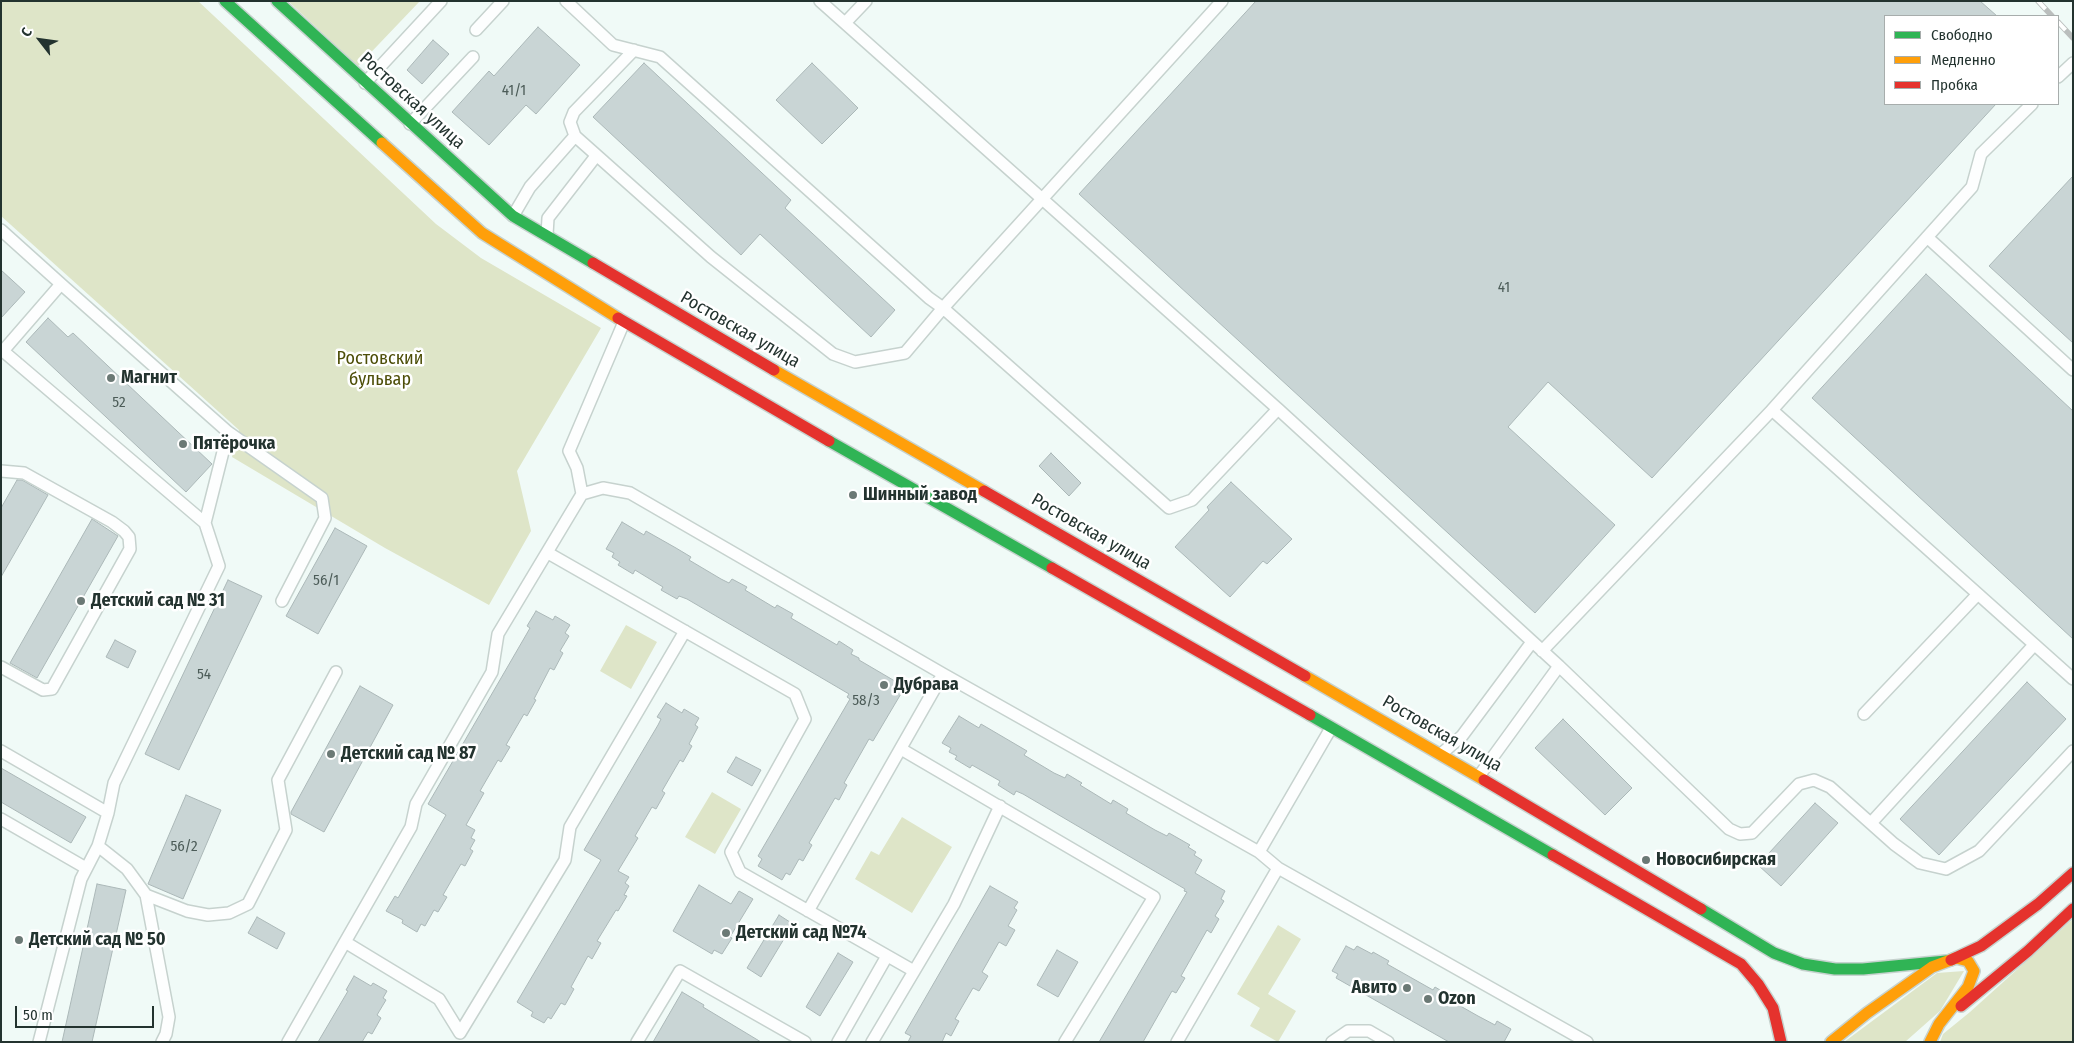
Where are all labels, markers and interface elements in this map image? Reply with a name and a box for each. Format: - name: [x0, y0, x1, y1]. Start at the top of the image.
- north arrow: [15, 15, 65, 65]
- legend: [1884, 15, 2059, 105]
- text: С: [17, 25, 36, 40]
- text: Свободно: [1931, 26, 1993, 44]
- street label: Ростовская улица: [355, 48, 469, 154]
- text: Медленно: [1931, 51, 1996, 69]
- text: Пробка: [1931, 76, 1978, 94]
- house number: 41/1: [502, 82, 526, 100]
- house number: 41: [1498, 279, 1510, 297]
- street label: Ростовская улица: [676, 287, 804, 373]
- park label: Ростовский бульвар: [337, 348, 423, 390]
- place label: Магнит: [121, 367, 177, 389]
- marker: Магнит: [105, 372, 117, 384]
- house number: 52: [112, 394, 126, 412]
- place label: Пятёрочка: [193, 433, 275, 455]
- marker: Пятёрочка: [177, 438, 189, 450]
- place label: Шинный завод: [863, 484, 977, 506]
- marker: Шинный завод: [847, 489, 859, 501]
- street label: Ростовская улица: [1027, 489, 1155, 575]
- house number: 56/1: [313, 572, 339, 590]
- place label: Детский сад № 31: [91, 590, 225, 612]
- marker: Детский сад № 31: [75, 595, 87, 607]
- house number: 54: [197, 666, 211, 684]
- place label: Дубрава: [894, 674, 959, 696]
- marker: Дубрава: [878, 679, 890, 691]
- street label: Ростовская улица: [1378, 691, 1506, 777]
- house number: 58/3: [852, 692, 880, 710]
- place label: Детский сад № 87: [341, 743, 476, 765]
- marker: Детский сад № 87: [325, 748, 337, 760]
- house number: 56/2: [170, 838, 198, 856]
- place label: Новосибирская: [1656, 849, 1776, 871]
- marker: Новосибирская: [1640, 854, 1652, 866]
- place label: Детский сад №74: [736, 922, 866, 944]
- marker: Детский сад №74: [720, 927, 732, 939]
- place label: Детский сад № 50: [29, 929, 166, 951]
- marker: Детский сад № 50: [13, 934, 25, 946]
- place label: Авито: [1352, 977, 1397, 999]
- marker: Авито: [1401, 982, 1413, 994]
- place label: Ozon: [1438, 988, 1476, 1010]
- marker: Ozon: [1422, 993, 1434, 1005]
- scale bar: [18, 996, 156, 1028]
- text: 50 m: [23, 1006, 53, 1024]

